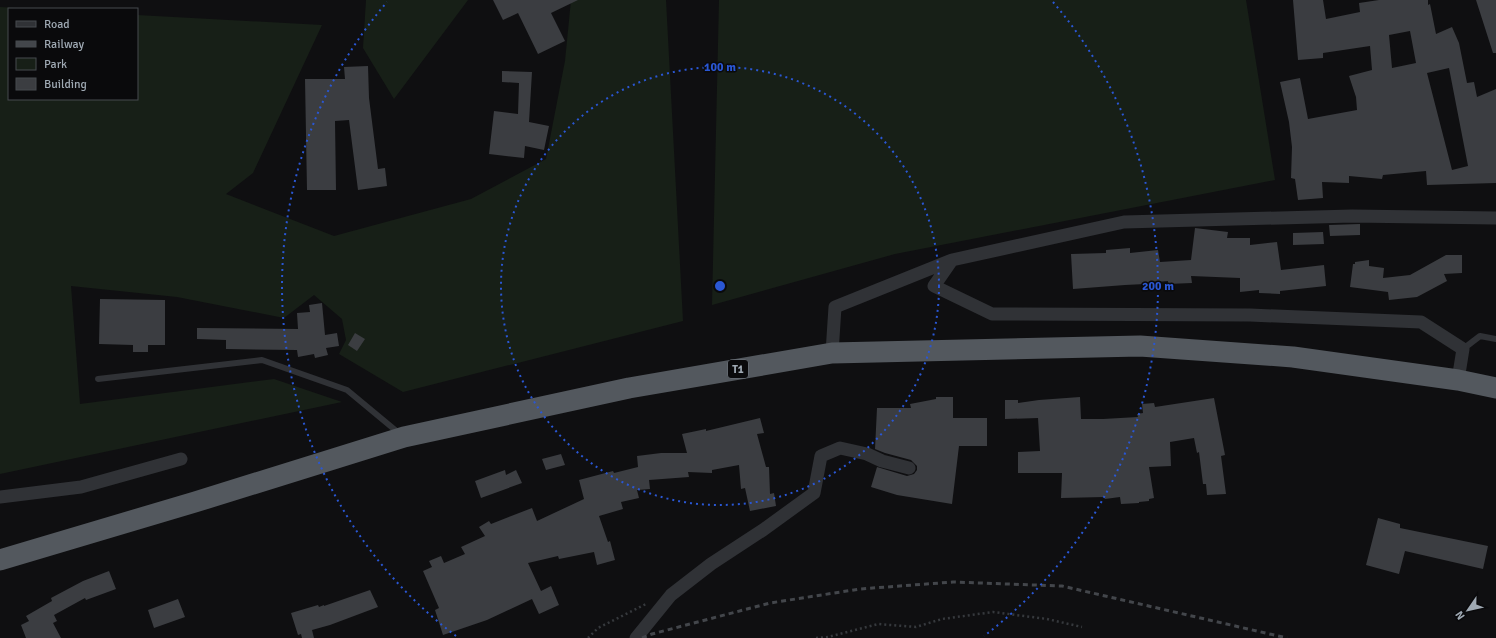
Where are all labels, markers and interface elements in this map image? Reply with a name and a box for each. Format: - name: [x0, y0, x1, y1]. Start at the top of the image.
- legend: [8, 8, 138, 100]
- text: Road: [44, 17, 70, 32]
- text: Railway: [44, 37, 84, 52]
- text: Park: [44, 57, 67, 72]
- text: 100 m: [704, 60, 736, 75]
- text: Building: [44, 77, 87, 92]
- centre of rings: [713, 279, 727, 293]
- text: 200 m: [1142, 279, 1174, 294]
- road number: T1: [728, 360, 748, 378]
- north arrow: [1448, 590, 1488, 630]
- text: N: [1453, 609, 1468, 622]

